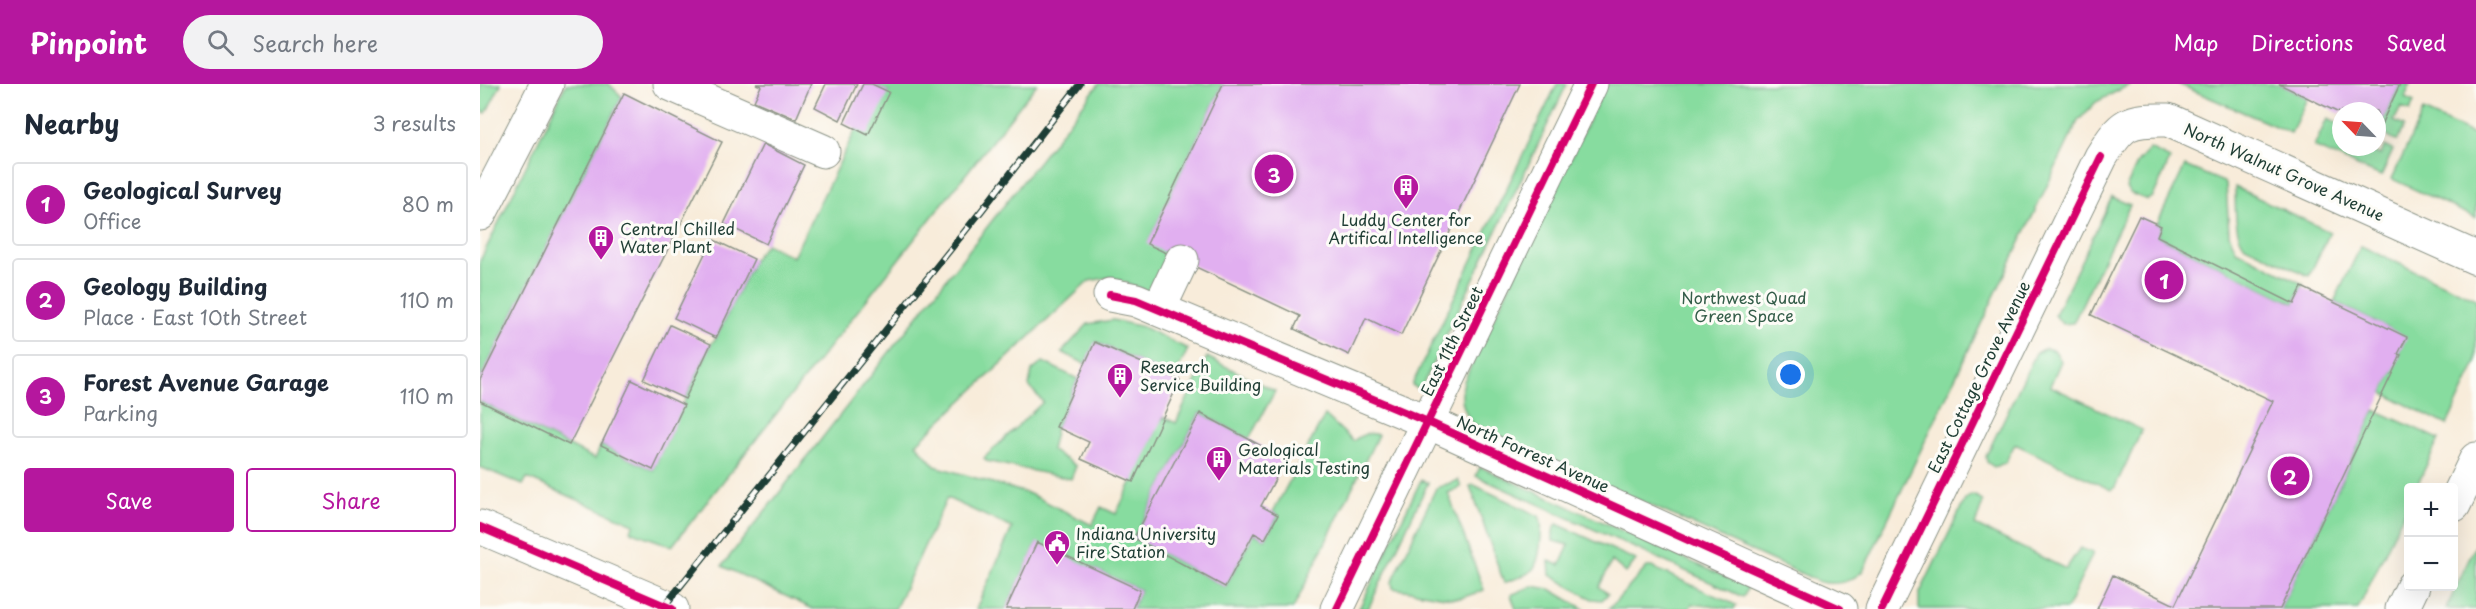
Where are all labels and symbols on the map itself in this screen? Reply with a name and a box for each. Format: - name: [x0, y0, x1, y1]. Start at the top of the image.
- north arrow: [2332, 102, 2386, 156]
- street label: North Walnut Grove Avenue: [2181, 116, 2388, 226]
- pin: 3: [1254, 152, 1294, 196]
- building icon: Luddy Center for Artifical Intelligence: [1391, 172, 1421, 210]
- place label: Luddy Center for Artifical Intelligence: [1328, 207, 1484, 249]
- place label: Central Chilled Water Plant: [620, 216, 735, 258]
- building icon: Central Chilled Water Plant: [586, 223, 616, 261]
- pin: 1: [2144, 258, 2184, 302]
- street label: East Cottage Grove Avenue: [1921, 276, 2035, 477]
- street label: East 11th Street: [1414, 281, 1488, 400]
- park label: Northwest Quad Green Space: [1681, 285, 1807, 327]
- place label: Research Service Building: [1140, 354, 1261, 396]
- your location: [1776, 360, 1805, 389]
- building icon: Research Service Building: [1105, 361, 1135, 399]
- street label: North Forrest Avenue: [1453, 409, 1614, 498]
- place label: Geological Materials Testing: [1238, 437, 1370, 479]
- building icon: Geological Materials Testing: [1204, 444, 1234, 482]
- pin: 2: [2270, 454, 2310, 498]
- place label: Indiana University Fire Station: [1076, 521, 1216, 563]
- public building icon: Indiana University Fire Station: [1042, 528, 1072, 566]

